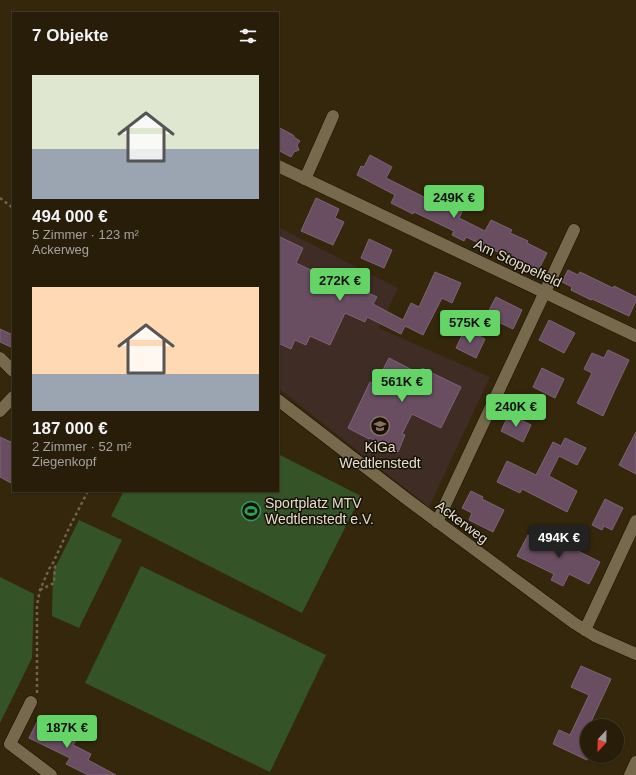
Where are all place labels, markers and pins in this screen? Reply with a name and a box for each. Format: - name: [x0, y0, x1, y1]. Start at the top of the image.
- pin: 249K €: [421, 185, 487, 219]
- pin: 272K €: [307, 268, 373, 302]
- pin: 575K €: [437, 310, 503, 344]
- pin: 561K €: [369, 369, 435, 403]
- pin: 240K €: [483, 394, 549, 428]
- school or university icon: KiGa Wedtlenstedt: [369, 415, 391, 437]
- place label: KiGa Wedtlenstedt: [339, 439, 421, 471]
- place label: Sportplatz MTV Wedtlenstedt e.V.: [265, 495, 374, 527]
- sports icon: Sportplatz MTV Wedtlenstedt e.V.: [240, 500, 262, 522]
- pin: 494K €: [526, 525, 592, 559]
- pin: 187K €: [34, 715, 100, 749]

